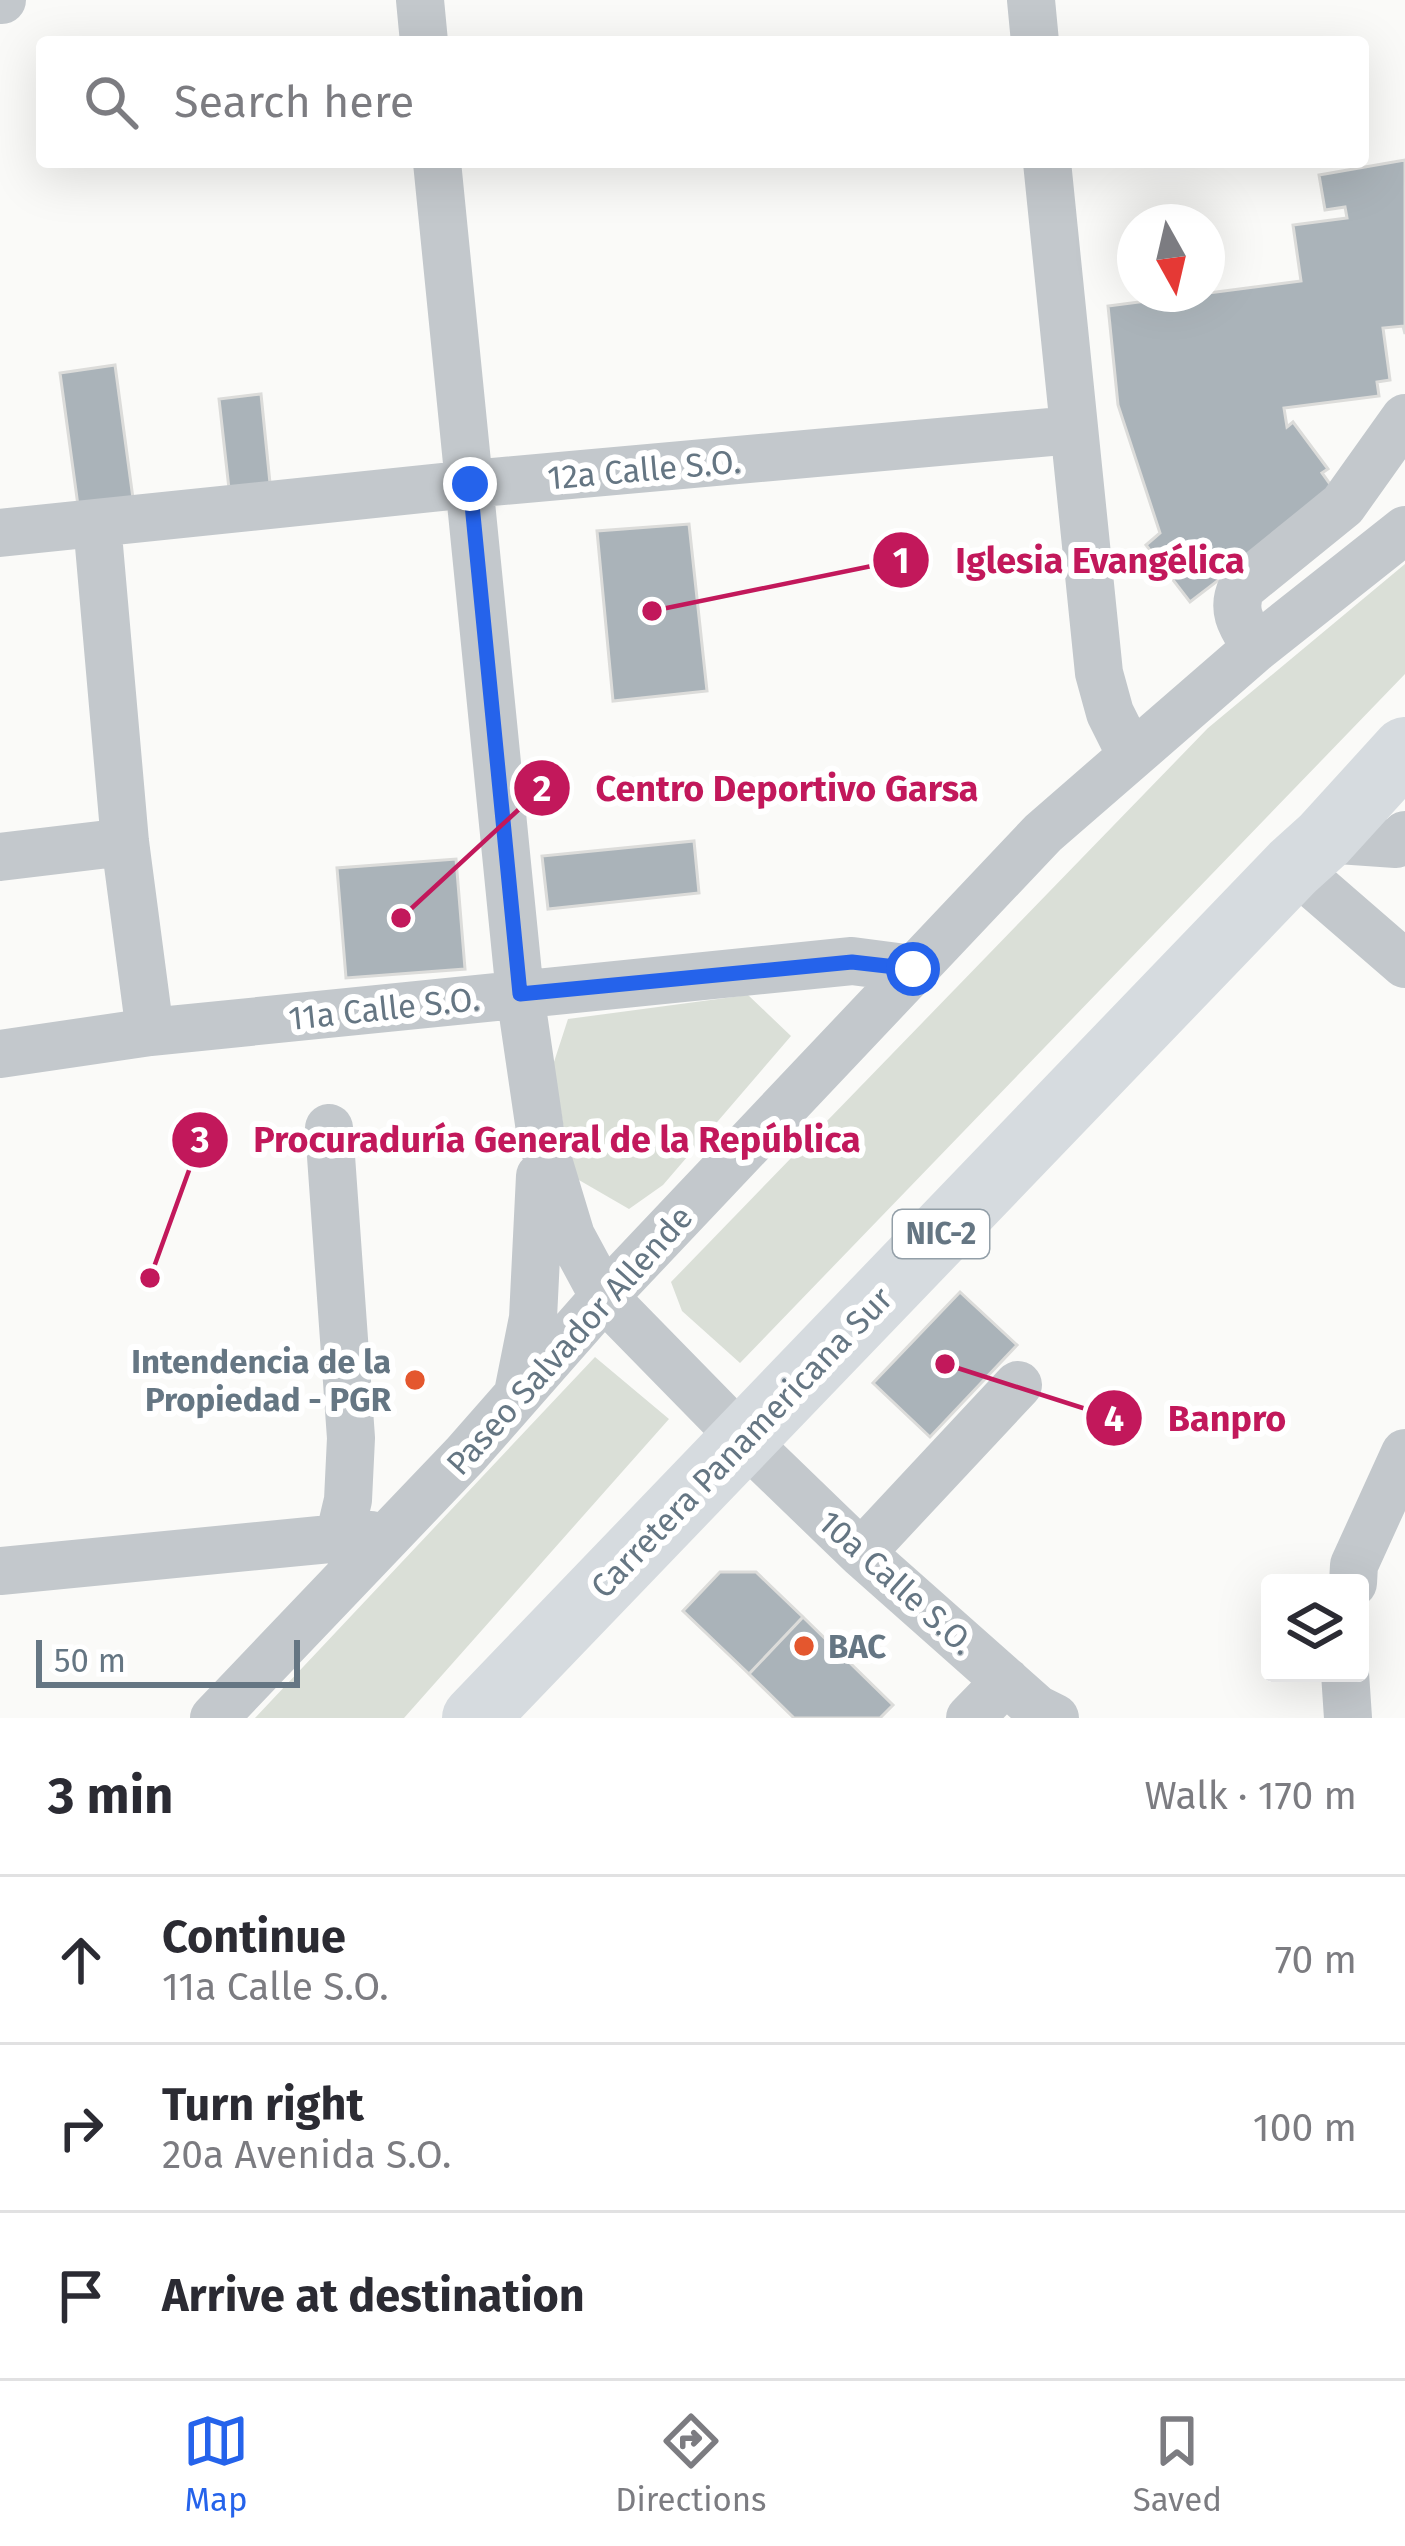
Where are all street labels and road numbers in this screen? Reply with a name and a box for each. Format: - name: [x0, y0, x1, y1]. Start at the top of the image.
- street label: 12a Calle S.O.: [546, 442, 742, 498]
- street label: 11a Calle S.O.: [287, 979, 482, 1039]
- street label: Paseo Salvador Allende: [438, 1198, 701, 1484]
- road number: NIC-2: [893, 1210, 989, 1258]
- street label: Carretera Panamericana Sur: [583, 1279, 901, 1606]
- street label: 10a Calle S.O.: [810, 1502, 983, 1663]

